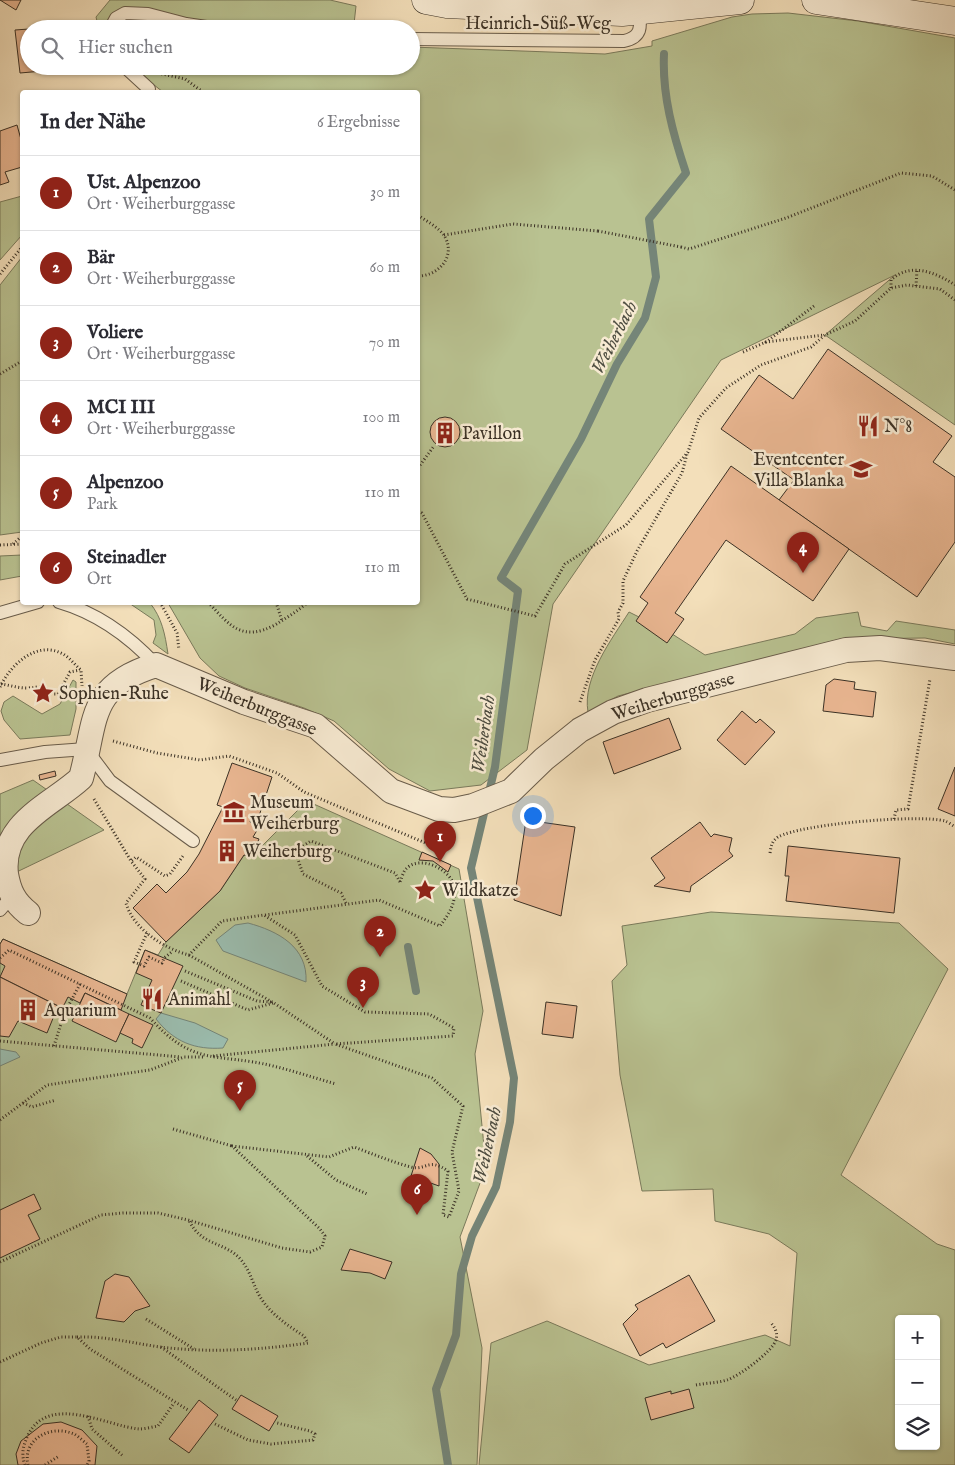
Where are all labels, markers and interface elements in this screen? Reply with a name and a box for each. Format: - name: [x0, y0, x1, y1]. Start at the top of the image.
- street label: Heinrich-Süß-Weg: [465, 13, 611, 36]
- search box: [20, 20, 420, 75]
- icon: search: [38, 34, 66, 62]
- text: Hier suchen: [78, 36, 173, 60]
- text: In der Nähe: [40, 109, 146, 136]
- text: 6 Ergebnisse: [317, 113, 400, 133]
- text: Ust. Alpenzoo: [87, 171, 201, 195]
- text: 1: [53, 183, 59, 203]
- text: 30 m: [370, 183, 400, 203]
- text: Ort · Weiherburggasse: [87, 195, 235, 215]
- text: Bär: [87, 246, 115, 270]
- text: 2: [52, 258, 60, 278]
- text: 60 m: [370, 258, 400, 278]
- text: Ort · Weiherburggasse: [87, 270, 235, 290]
- water label: Weiherbach: [586, 297, 643, 378]
- text: Voliere: [87, 321, 143, 345]
- text: 3: [53, 333, 59, 353]
- text: 70 m: [369, 333, 400, 353]
- text: Ort · Weiherburggasse: [87, 345, 235, 365]
- text: MCI III: [87, 396, 155, 420]
- text: 4: [52, 408, 60, 428]
- text: 100 m: [363, 408, 400, 428]
- restaurant icon: N°8: [855, 413, 881, 439]
- place label: N°8: [884, 416, 912, 439]
- text: Ort · Weiherburggasse: [87, 420, 235, 440]
- building icon: Pavillon: [432, 420, 458, 446]
- place label: Pavillon: [462, 423, 522, 446]
- place label: Eventcenter Villa Blanka: [753, 449, 844, 493]
- school or university icon: Eventcenter Villa Blanka: [848, 456, 874, 482]
- text: Alpenzoo: [87, 471, 163, 495]
- text: 5: [53, 483, 59, 503]
- text: 110 m: [364, 483, 400, 503]
- text: Park: [87, 495, 117, 515]
- pin: 4: [787, 532, 819, 573]
- text: Steinadler: [87, 546, 166, 570]
- text: 6: [53, 558, 59, 578]
- text: 110 m: [364, 558, 400, 578]
- text: Ort: [87, 570, 112, 590]
- street label: Weiherburggasse: [609, 668, 738, 727]
- street label: Weiherburggasse: [193, 673, 320, 742]
- place icon: Sophien-Ruhe: [30, 680, 56, 706]
- place label: Sophien-Ruhe: [59, 683, 169, 706]
- water label: Weiherbach: [467, 694, 501, 775]
- place label: Museum Weiherburg: [250, 792, 339, 836]
- museum icon: Museum Weiherburg: [221, 799, 247, 825]
- your location: [520, 803, 546, 829]
- pin: 1: [424, 821, 456, 862]
- building icon: Weiherburg: [214, 838, 240, 864]
- place label: Weiherburg: [243, 841, 332, 864]
- place icon: Wildkatze: [412, 877, 438, 903]
- place label: Wildkatze: [442, 880, 519, 903]
- pin: 2: [364, 916, 396, 957]
- pin: 3: [347, 967, 379, 1008]
- restaurant icon: Animahl: [139, 986, 165, 1012]
- place label: Animahl: [167, 989, 231, 1012]
- building icon: Aquarium: [15, 997, 41, 1023]
- place label: Aquarium: [43, 1000, 117, 1023]
- pin: 5: [224, 1070, 256, 1111]
- water label: Weiherbach: [468, 1105, 508, 1186]
- pin: 6: [401, 1174, 433, 1215]
- map controls: [895, 1315, 940, 1450]
- button: +: [895, 1315, 940, 1360]
- button: −: [895, 1360, 940, 1405]
- button: layers: [895, 1405, 940, 1450]

